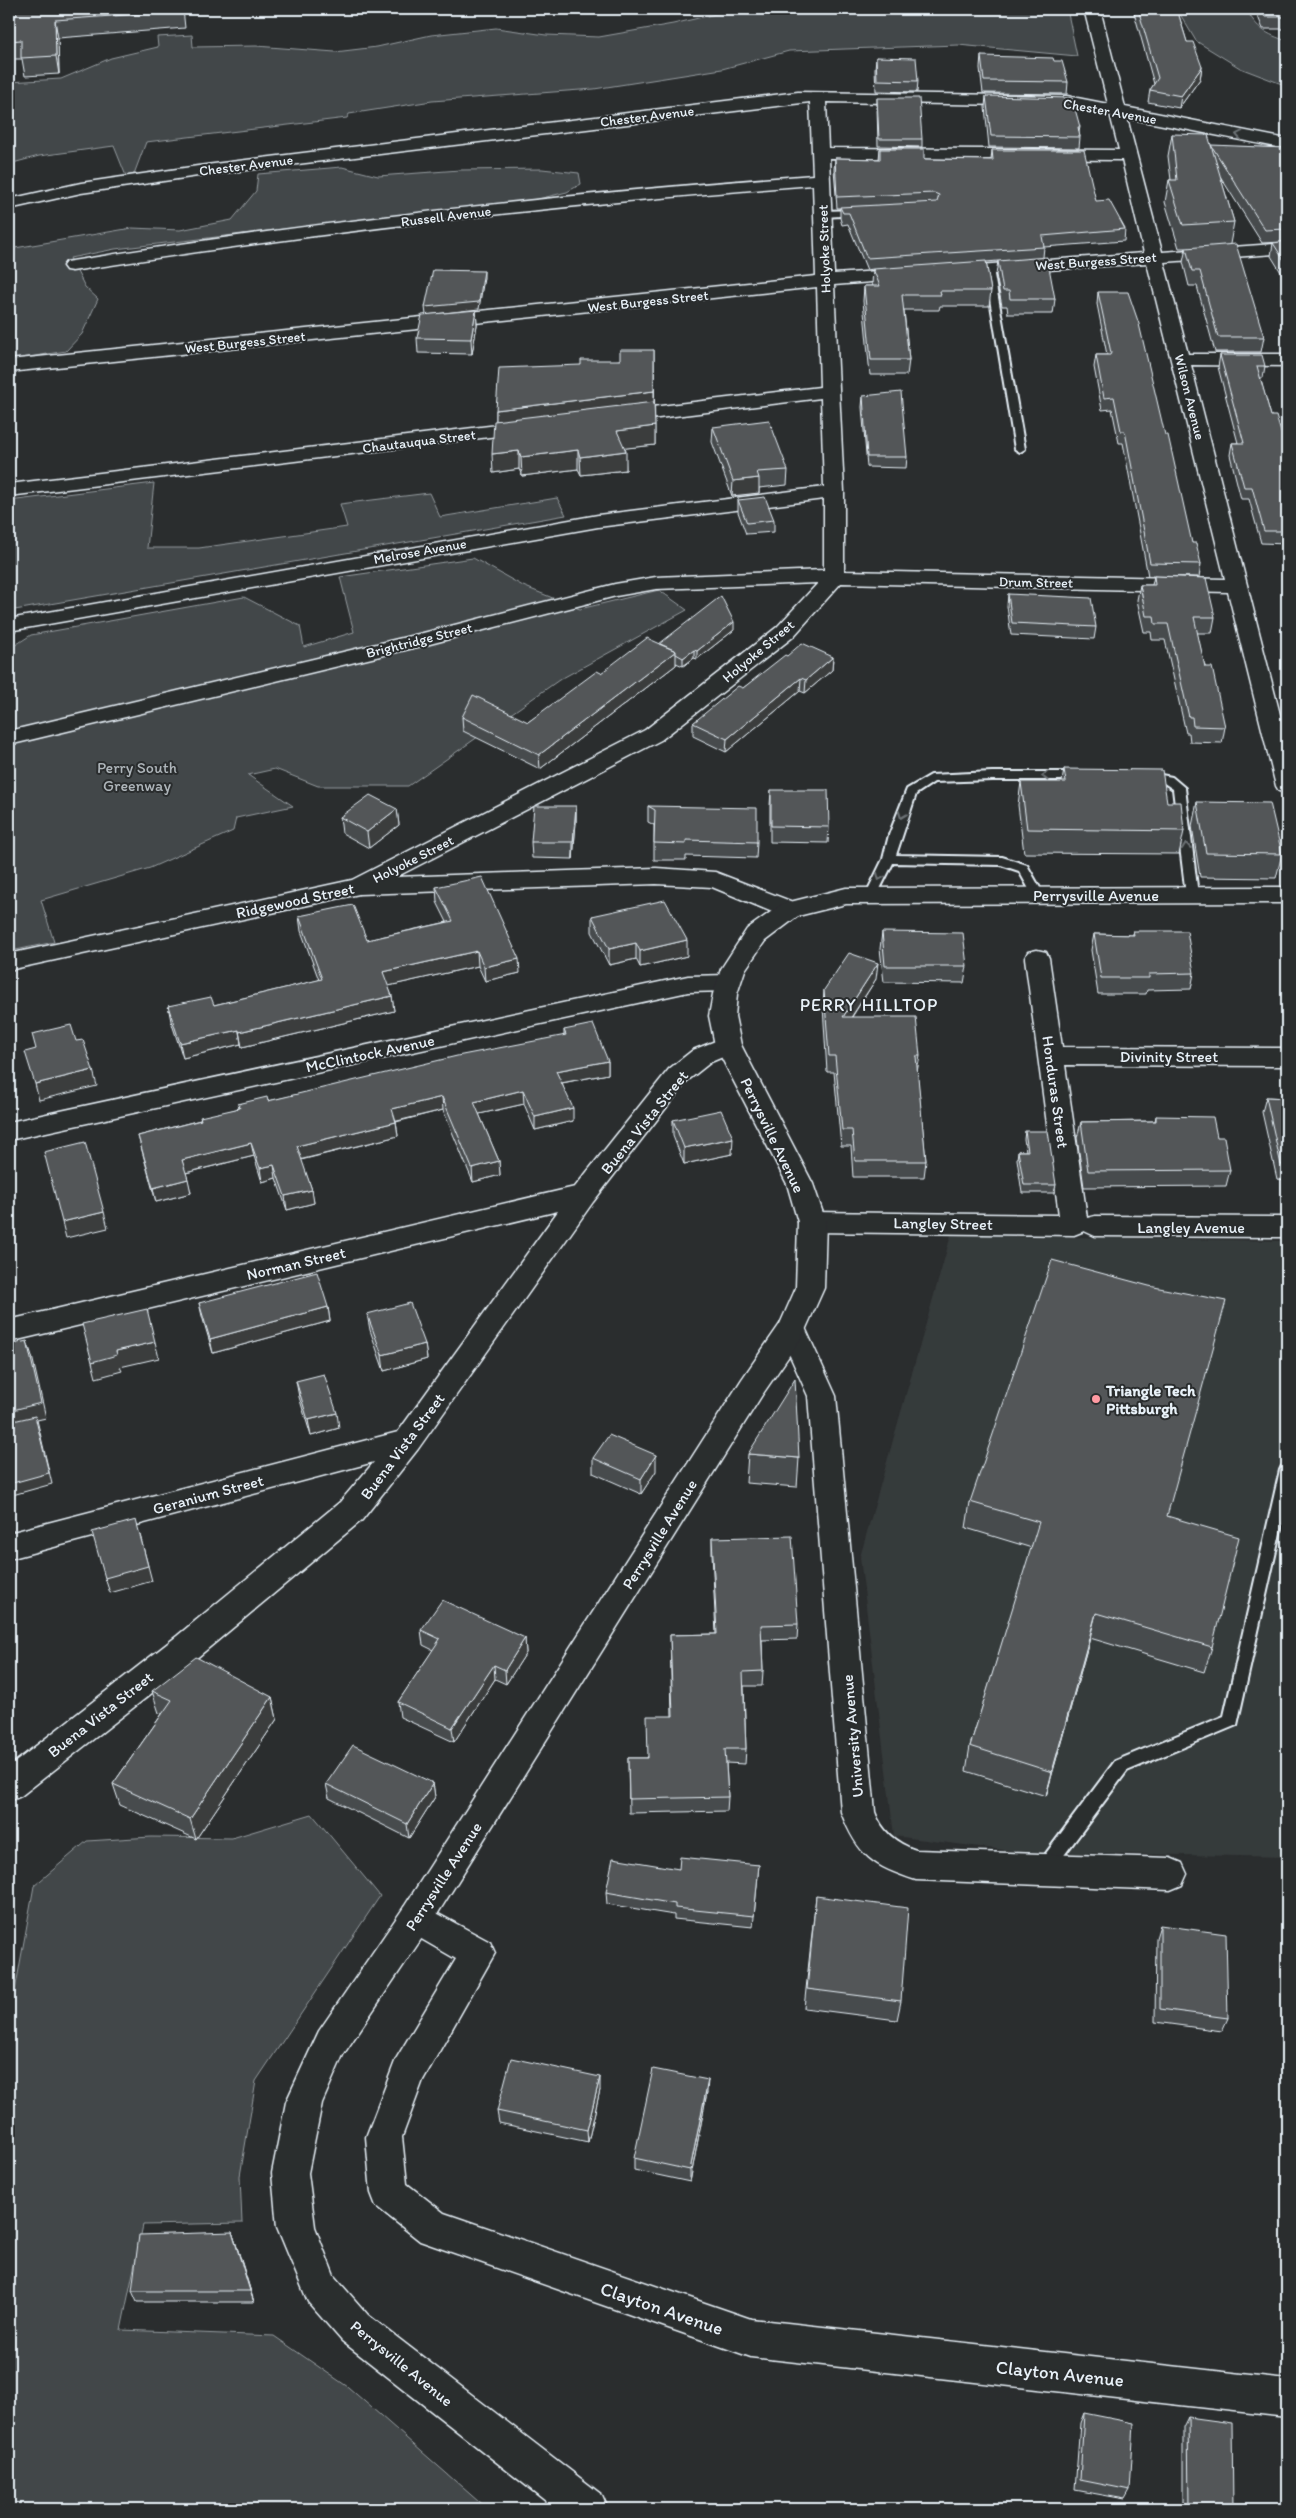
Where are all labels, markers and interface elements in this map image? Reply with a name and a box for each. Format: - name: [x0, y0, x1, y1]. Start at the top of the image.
- street label: Chester Avenue: [1062, 95, 1158, 128]
- street label: Chester Avenue: [599, 102, 695, 131]
- one-way arrow: [1235, 130, 1244, 140]
- street label: Chester Avenue: [198, 151, 294, 180]
- street label: Russell Avenue: [400, 202, 493, 230]
- street label: Holyoke Street: [814, 204, 835, 294]
- street label: West Burgess Street: [1035, 249, 1157, 274]
- street label: West Burgess Street: [587, 287, 709, 316]
- street label: West Burgess Street: [184, 328, 306, 357]
- street label: Wilson Avenue: [1171, 352, 1208, 442]
- street label: Chautauqua Street: [361, 426, 477, 457]
- street label: Melrose Avenue: [372, 535, 468, 568]
- street label: Drum Street: [999, 573, 1073, 592]
- street label: Holyoke Street: [719, 616, 798, 686]
- street label: Brightridge Street: [364, 619, 474, 662]
- park label: Perry South Greenway: [97, 758, 177, 795]
- one-way arrow: [1041, 771, 1048, 781]
- one-way arrow: [898, 810, 908, 819]
- street label: Holyoke Street: [370, 832, 457, 887]
- one-way arrow: [1181, 842, 1192, 850]
- one-way arrow: [876, 872, 886, 881]
- street label: Ridgewood Street: [234, 879, 356, 922]
- street label: Perrysville Avenue: [1033, 886, 1159, 905]
- district label: PERRY HILLTOP: [800, 994, 938, 1016]
- street label: McClintock Avenue: [304, 1031, 436, 1076]
- street label: Honduras Street: [1038, 1035, 1073, 1150]
- street label: Divinity Street: [1120, 1047, 1218, 1066]
- street label: Buena Vista Street: [597, 1066, 692, 1178]
- street label: Perrysville Avenue: [736, 1074, 809, 1196]
- street label: Langley Street: [893, 1213, 993, 1234]
- street label: Langley Avenue: [1137, 1218, 1245, 1237]
- street label: Norman Street: [245, 1243, 348, 1284]
- place label: Triangle Tech Pittsburgh: [1105, 1381, 1196, 1419]
- street label: Buena Vista Street: [356, 1389, 449, 1503]
- marker: Triangle Tech Pittsburgh: [1090, 1393, 1102, 1405]
- street label: Geranium Street: [151, 1471, 266, 1518]
- street label: Perrysville Avenue: [618, 1476, 701, 1593]
- street label: Buena Vista Street: [44, 1667, 157, 1761]
- street label: University Avenue: [838, 1673, 867, 1798]
- street label: Perrysville Avenue: [401, 1818, 486, 1934]
- street label: Clayton Avenue: [597, 2277, 726, 2340]
- street label: Perrysville Avenue: [347, 2316, 457, 2411]
- street label: Clayton Avenue: [995, 2355, 1125, 2392]

